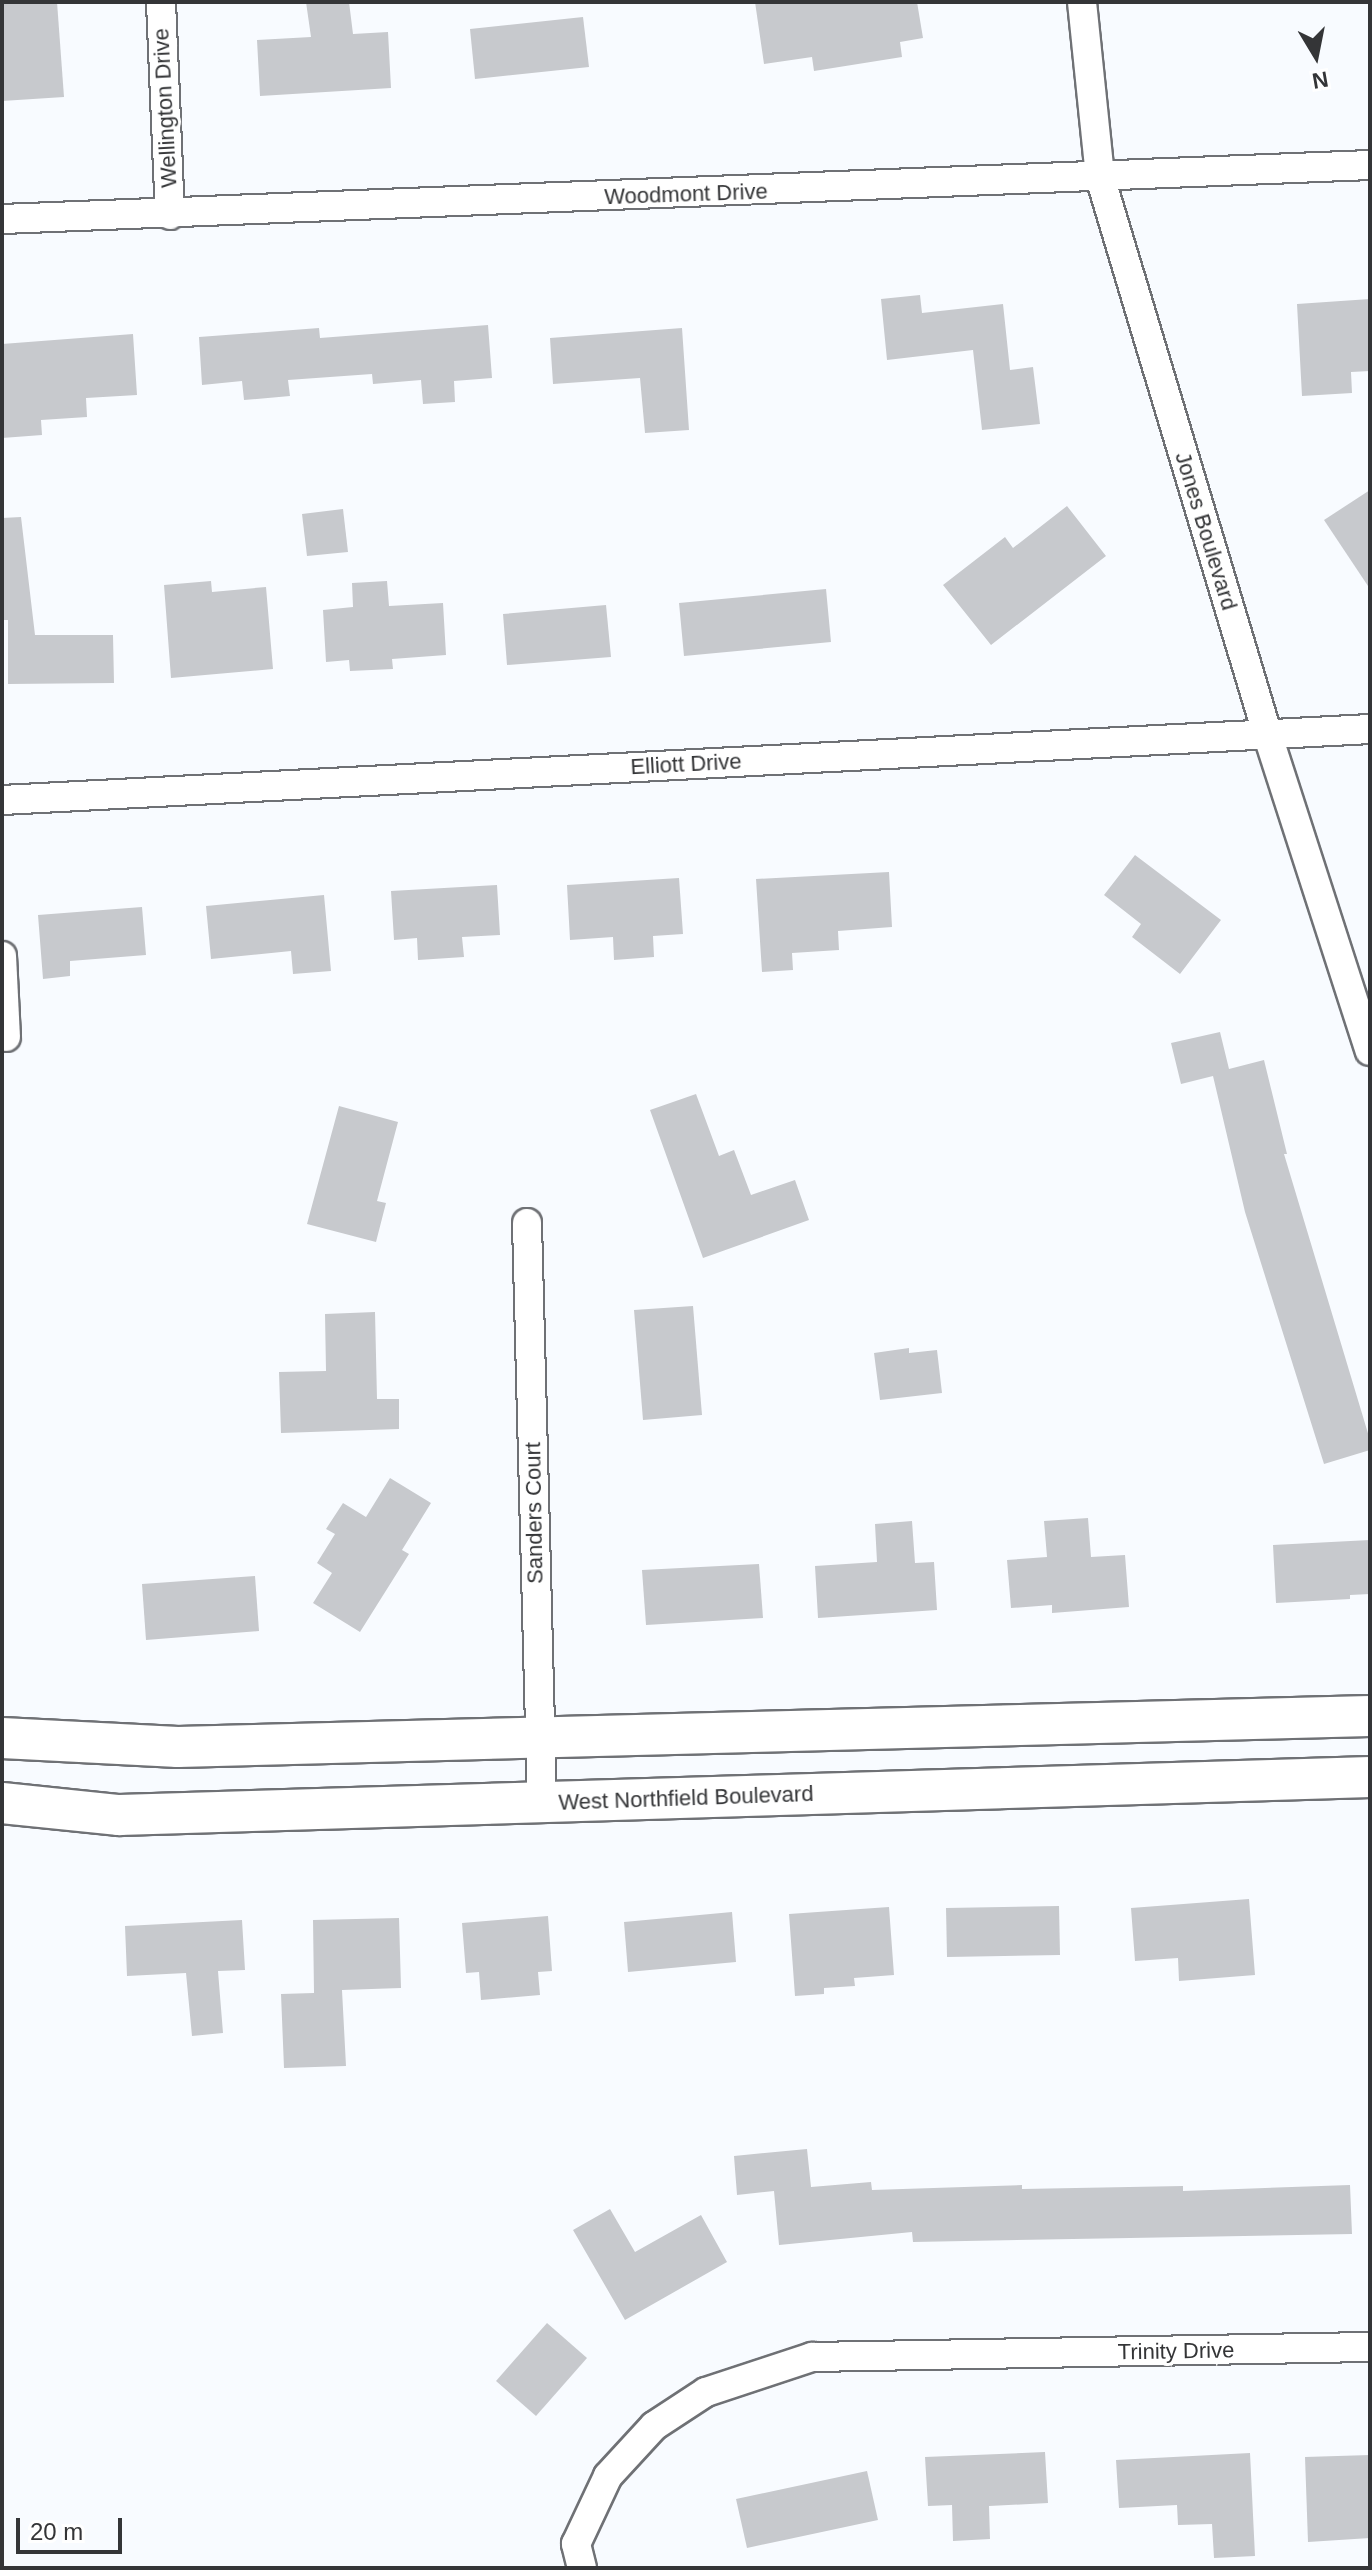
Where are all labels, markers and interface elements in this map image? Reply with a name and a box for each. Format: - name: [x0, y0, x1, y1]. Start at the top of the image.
- north arrow: [1276, 16, 1356, 96]
- street label: Wellington Drive: [148, 28, 182, 188]
- text: N: [1310, 66, 1330, 94]
- street label: Woodmont Drive: [604, 178, 768, 210]
- street label: Jones Boulevard: [1169, 449, 1243, 613]
- street label: Elliott Drive: [630, 748, 742, 780]
- street label: Sanders Court: [520, 1442, 548, 1584]
- street label: West Northfield Boulevard: [558, 1780, 814, 1816]
- street label: Trinity Drive: [1118, 2337, 1234, 2365]
- scale bar: [20, 2502, 126, 2552]
- text: 20 m: [30, 2518, 83, 2545]

